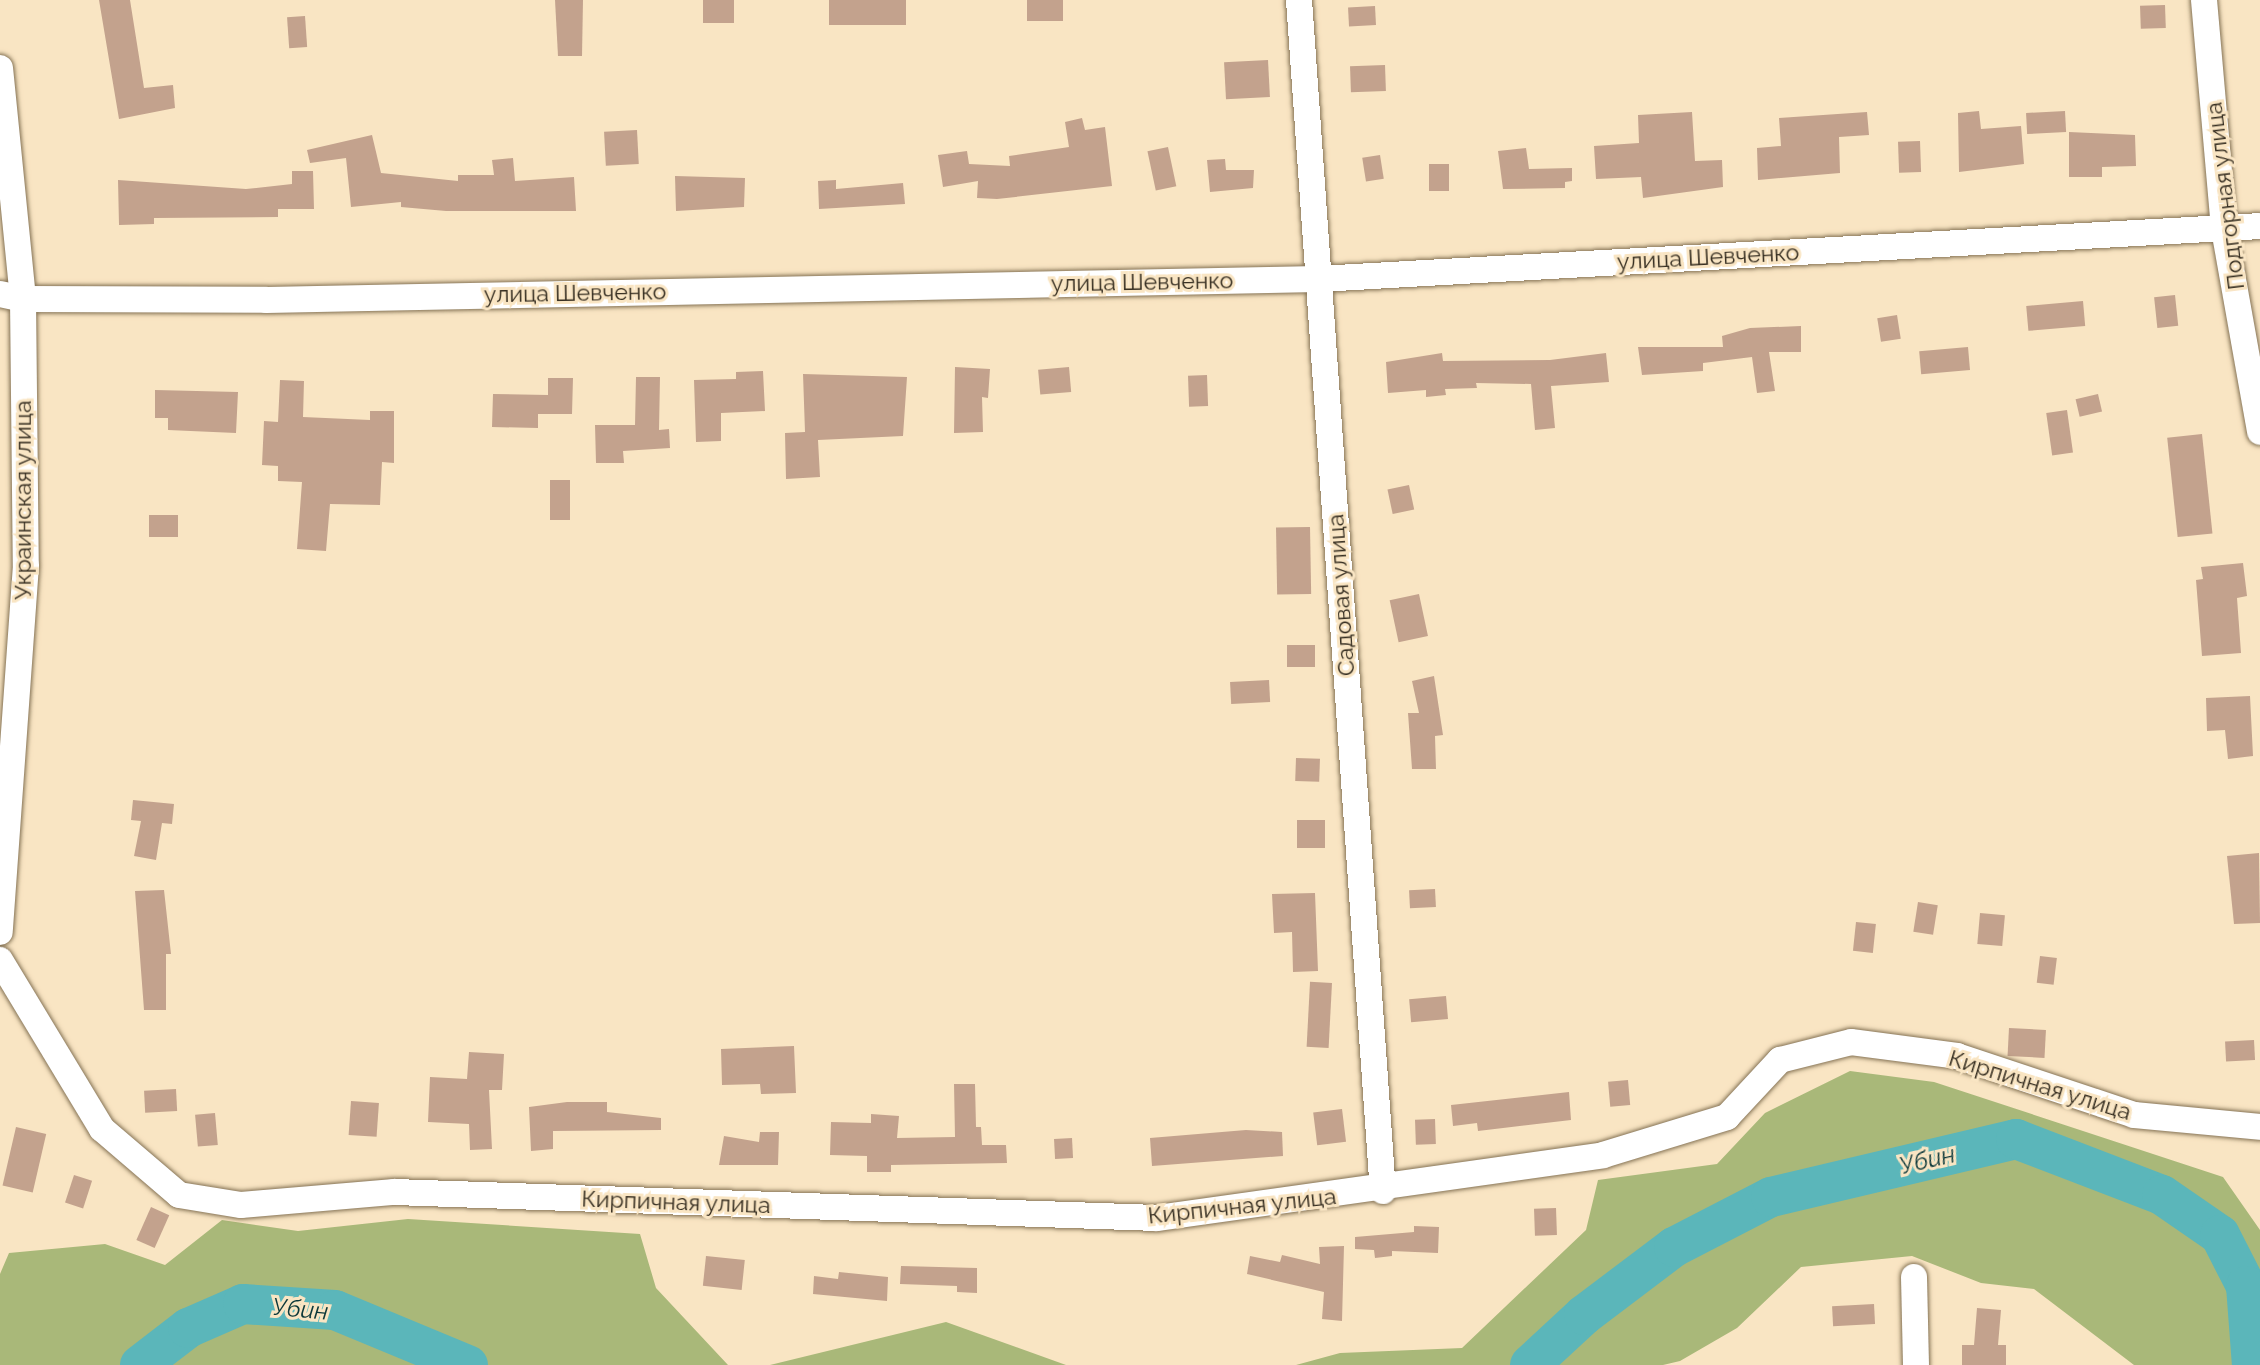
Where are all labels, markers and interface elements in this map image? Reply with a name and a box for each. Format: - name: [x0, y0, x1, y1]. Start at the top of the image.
- street label: Подгорная улица: [2200, 100, 2250, 292]
- street label: улица Шевченко: [1616, 238, 1800, 276]
- street label: улица Шевченко: [1051, 267, 1233, 297]
- street label: улица Шевченко: [484, 278, 666, 308]
- street label: Украинская улица: [9, 400, 37, 600]
- street label: Садовая улица: [1322, 513, 1360, 677]
- street label: Кирпичная улица: [1945, 1044, 2135, 1126]
- water label: Убин: [1896, 1140, 1958, 1180]
- street label: Кирпичная улица: [1146, 1182, 1338, 1230]
- street label: Кирпичная улица: [581, 1185, 771, 1219]
- water label: Убин: [271, 1292, 329, 1326]

